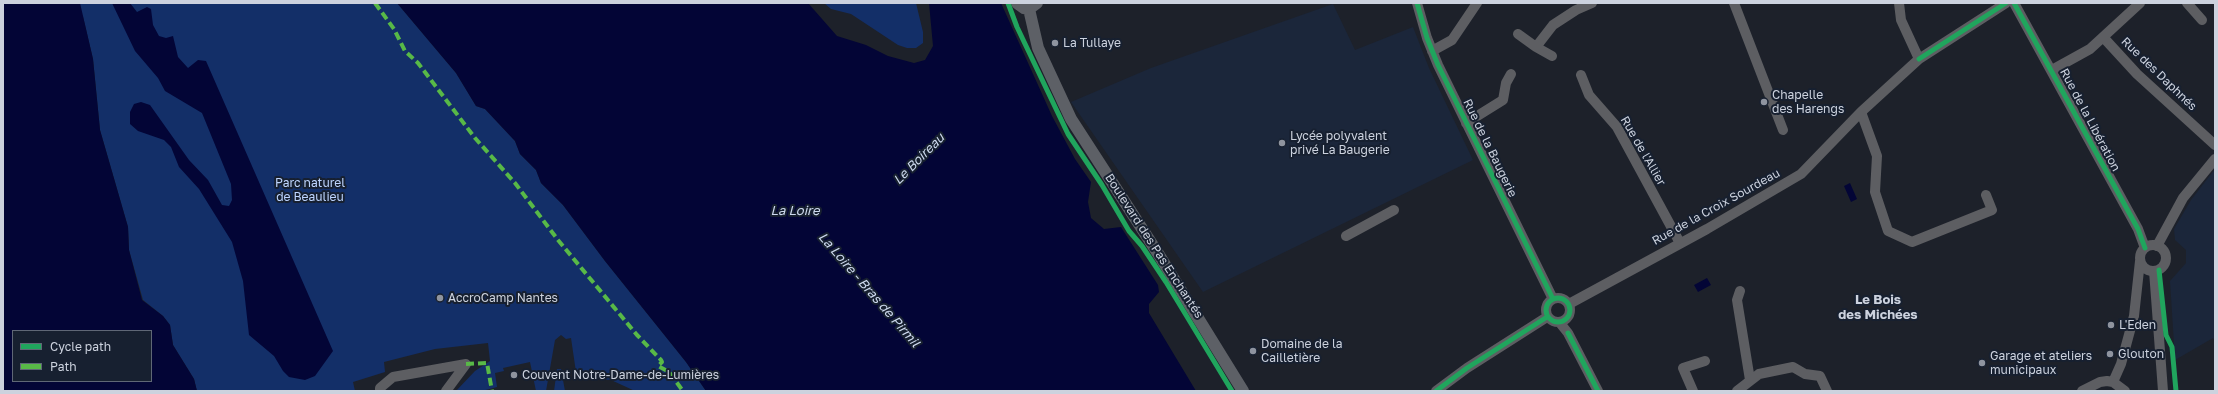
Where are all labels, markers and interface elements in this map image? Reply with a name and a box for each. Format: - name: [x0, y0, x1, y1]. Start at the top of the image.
- street label: Rue des Daphnés: [2118, 34, 2200, 114]
- place label: La Tullaye: [1063, 36, 1121, 50]
- marker: La Tullaye: [1050, 38, 1060, 48]
- street label: Rue de la Libération: [2057, 66, 2123, 174]
- place label: Chapelle des Harengs: [1772, 88, 1844, 116]
- street label: Rue de la Baugerie: [1460, 97, 1520, 199]
- marker: Chapelle des Harengs: [1759, 97, 1769, 107]
- street label: Rue de l'Allier: [1617, 114, 1669, 188]
- place label: Lycée polyvalent privé La Baugerie: [1290, 129, 1390, 157]
- water label: Le Boireau: [890, 130, 948, 188]
- marker: Lycée polyvalent privé La Baugerie: [1277, 138, 1287, 148]
- street label: Rue de la Croix Sourdeau: [1650, 166, 1782, 248]
- street label: Boulevard des Pas Enchantés: [1102, 171, 1206, 321]
- park label: Parc naturel de Beaulieu: [275, 176, 345, 204]
- water label: La Loire: [770, 203, 820, 219]
- water label: La Loire - Bras de Pirmil: [815, 230, 923, 350]
- place label: AccroCamp Nantes: [448, 291, 558, 305]
- district label: Le Bois des Michées: [1838, 292, 1918, 323]
- marker: AccroCamp Nantes: [435, 293, 445, 303]
- place label: L'Eden: [2119, 318, 2156, 332]
- marker: L'Eden: [2106, 320, 2116, 330]
- legend: [12, 330, 152, 382]
- place label: Domaine de la Cailletière: [1261, 337, 1343, 365]
- text: Cycle path: [50, 339, 111, 354]
- marker: Domaine de la Cailletière: [1248, 346, 1258, 356]
- place label: Glouton: [2118, 347, 2164, 361]
- place label: Garage et ateliers municipaux: [1990, 349, 2092, 377]
- marker: Glouton: [2105, 349, 2115, 359]
- marker: Garage et ateliers municipaux: [1977, 358, 1987, 368]
- text: Path: [50, 359, 77, 374]
- place label: Couvent Notre-Dame-de-Lumières: [522, 368, 719, 382]
- marker: Couvent Notre-Dame-de-Lumières: [509, 370, 519, 380]

